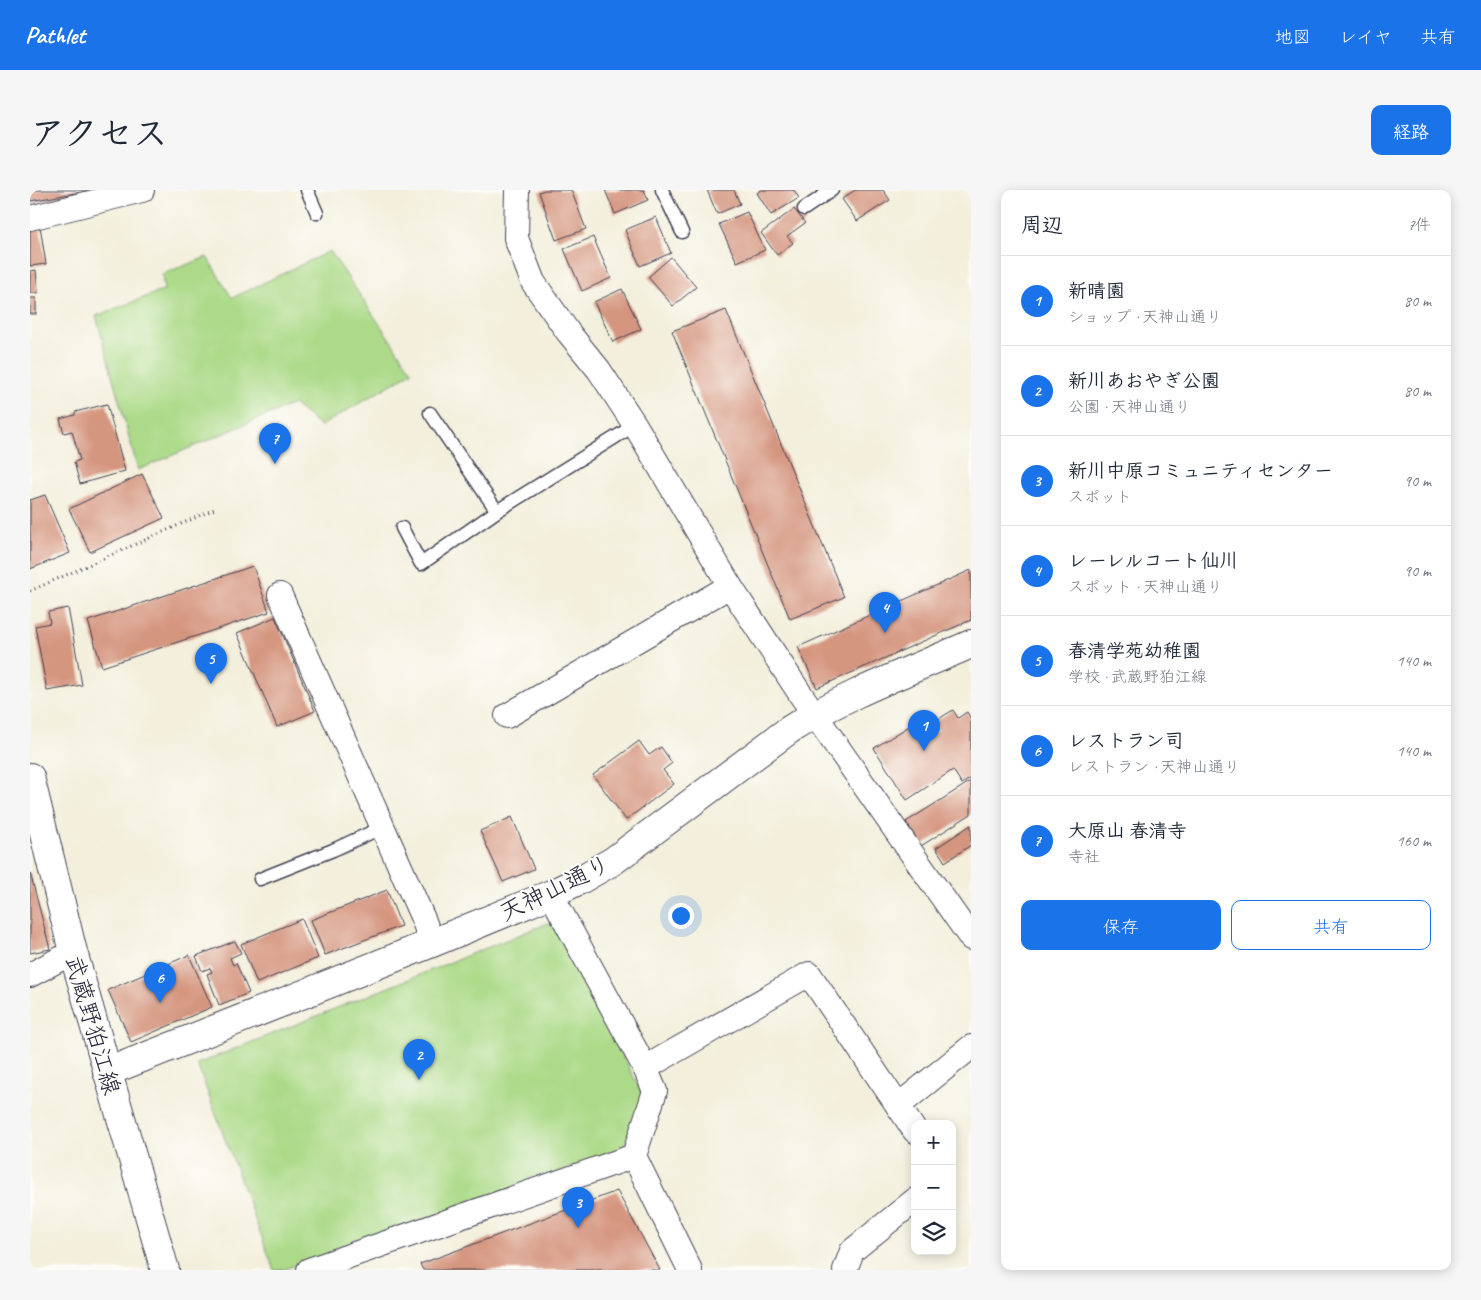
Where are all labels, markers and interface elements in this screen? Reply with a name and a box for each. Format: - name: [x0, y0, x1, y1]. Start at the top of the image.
- text: Pathlet: [25, 20, 85, 50]
- text: 地図: [1275, 26, 1311, 48]
- text: レイヤ: [1339, 26, 1392, 48]
- text: 共有: [1420, 26, 1456, 48]
- button: 経路: [1371, 105, 1451, 155]
- text: アクセス: [30, 111, 168, 156]
- text: 周辺: [1021, 212, 1063, 238]
- text: 7件: [1408, 215, 1431, 235]
- text: 新晴園: [1068, 279, 1125, 303]
- text: 1: [1033, 291, 1041, 311]
- text: 80 m: [1404, 291, 1431, 311]
- text: ショップ · 天神山通り: [1068, 307, 1222, 327]
- text: 新川あおやぎ公園: [1068, 369, 1220, 393]
- text: 2: [1033, 381, 1041, 401]
- text: 80 m: [1404, 381, 1431, 401]
- text: 公園 · 天神山通り: [1068, 397, 1191, 417]
- pin: 7: [259, 423, 291, 464]
- text: 新川中原コミュニティセンター: [1068, 459, 1333, 483]
- text: 3: [1033, 471, 1041, 491]
- text: 90 m: [1404, 471, 1431, 491]
- text: スポット: [1068, 487, 1132, 507]
- text: レーレルコート仙川: [1068, 549, 1238, 573]
- text: 4: [1033, 561, 1041, 581]
- text: 90 m: [1404, 561, 1431, 581]
- text: スポット · 天神山通り: [1068, 577, 1223, 597]
- pin: 4: [869, 592, 901, 633]
- text: 春清学苑幼稚園: [1068, 639, 1201, 663]
- pin: 5: [195, 643, 227, 684]
- text: 5: [1034, 651, 1040, 671]
- text: 140 m: [1397, 651, 1431, 671]
- text: 学校 · 武蔵野狛江線: [1068, 667, 1207, 687]
- pin: 1: [908, 710, 940, 751]
- text: レストラン司: [1068, 729, 1184, 753]
- text: 6: [1033, 741, 1041, 761]
- text: 140 m: [1397, 741, 1431, 761]
- text: レストラン · 天神山通り: [1068, 757, 1240, 777]
- text: 大原山 春清寺: [1068, 819, 1187, 843]
- text: 7: [1033, 831, 1041, 851]
- text: 160 m: [1397, 831, 1431, 851]
- text: 寺社: [1068, 847, 1100, 867]
- street label: 天神山通り: [494, 848, 616, 928]
- button: 保存: [1021, 900, 1221, 950]
- button: 共有: [1231, 900, 1431, 950]
- your location: [668, 903, 694, 929]
- street label: 武蔵野狛江線: [59, 952, 127, 1098]
- pin: 6: [144, 962, 176, 1003]
- pin: 2: [403, 1039, 435, 1080]
- map controls: [911, 1120, 956, 1255]
- button: +: [911, 1120, 956, 1165]
- button: −: [911, 1165, 956, 1210]
- pin: 3: [562, 1187, 594, 1228]
- button: layers: [911, 1210, 956, 1255]

